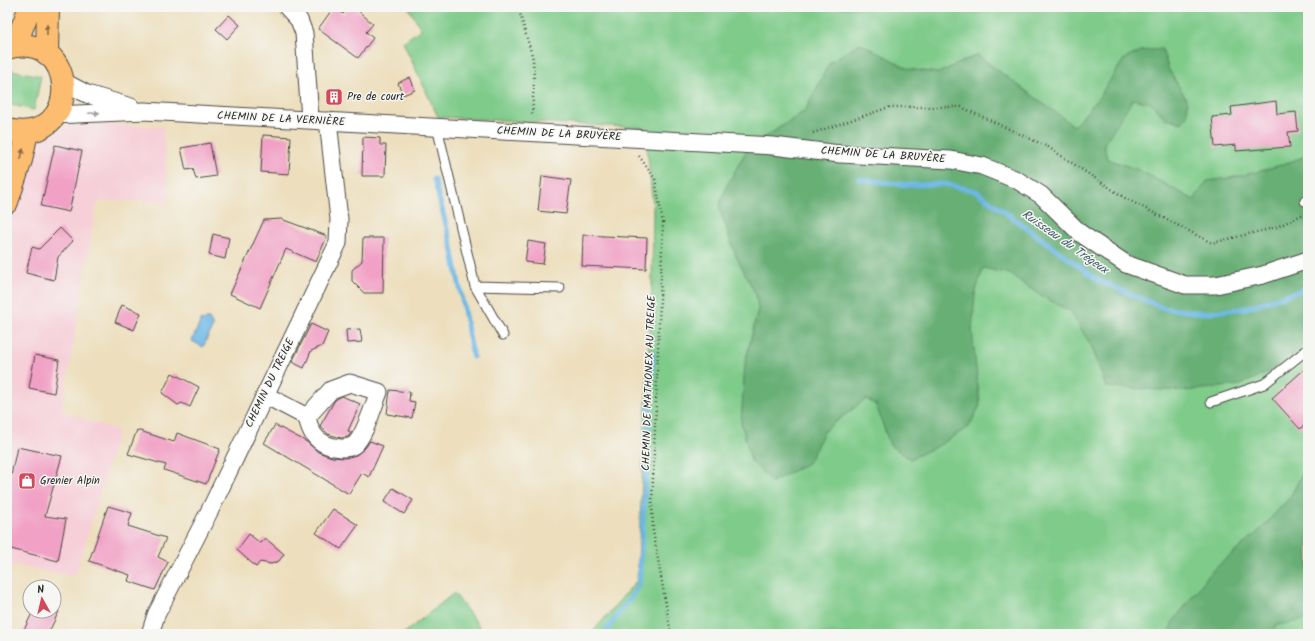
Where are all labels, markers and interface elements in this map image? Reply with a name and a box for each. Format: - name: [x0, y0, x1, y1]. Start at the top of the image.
- one-way arrow: [44, 23, 50, 36]
- building icon: Pre de court: [324, 87, 344, 107]
- place label: Pre de court: [347, 88, 405, 106]
- street label: CHEMIN DE LA VERNIÈRE: [216, 107, 346, 131]
- one-way arrow: [88, 110, 101, 116]
- street label: CHEMIN DE LA BRUYÈRE: [496, 122, 622, 146]
- street label: CHEMIN DE LA BRUYÈRE: [820, 142, 947, 168]
- one-way arrow: [19, 148, 25, 160]
- water label: Ruisseau du Trégeux: [1018, 205, 1114, 280]
- street label: CHEMIN DE MATHONEX AU TREIGE: [637, 294, 661, 471]
- street label: CHEMIN DU TREIGE: [240, 335, 300, 431]
- shop icon: Grenier Alpin: [17, 471, 37, 491]
- place label: Grenier Alpin: [40, 472, 100, 490]
- north arrow: [22, 579, 62, 619]
- text: N: [36, 581, 45, 599]

